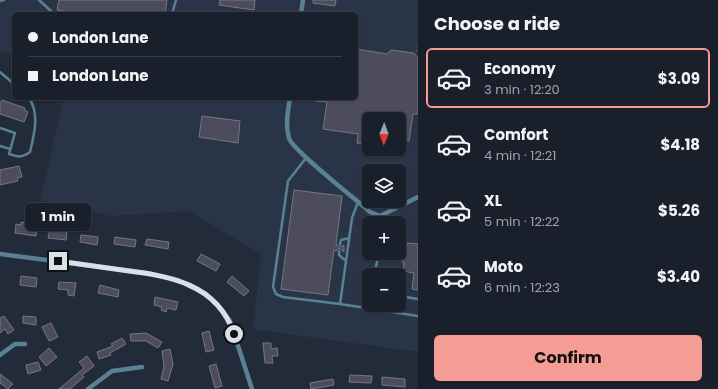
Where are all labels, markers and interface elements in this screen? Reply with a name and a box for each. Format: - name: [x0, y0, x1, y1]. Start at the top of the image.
- text: Choose a ride: [434, 11, 560, 36]
- text: London Lane: [52, 27, 149, 48]
- text: Economy: [484, 58, 556, 79]
- icon: car: [436, 60, 472, 96]
- text: London Lane: [52, 65, 149, 86]
- text: $3.09: [658, 68, 700, 89]
- text: 3 min · 12:20: [484, 80, 560, 99]
- north arrow: [362, 112, 406, 156]
- map controls: [362, 112, 406, 312]
- text: Comfort: [484, 124, 548, 145]
- icon: car: [436, 126, 472, 162]
- text: $4.18: [660, 134, 700, 155]
- text: 4 min · 12:21: [484, 146, 556, 165]
- button: layers: [362, 164, 406, 208]
- text: XL: [484, 190, 502, 211]
- icon: car: [436, 192, 472, 228]
- text: $5.26: [658, 200, 700, 221]
- callout: 1 min: [25, 203, 91, 231]
- text: 1 min: [41, 207, 75, 226]
- text: 5 min · 12:22: [484, 212, 560, 231]
- button: +: [362, 216, 406, 260]
- route end: [49, 252, 67, 270]
- text: Moto: [484, 256, 523, 277]
- icon: car: [436, 258, 472, 294]
- text: $3.40: [657, 266, 700, 287]
- button: −: [362, 268, 406, 312]
- text: 6 min · 12:23: [484, 278, 560, 297]
- route start: [225, 325, 243, 343]
- button: Confirm: [434, 335, 702, 381]

